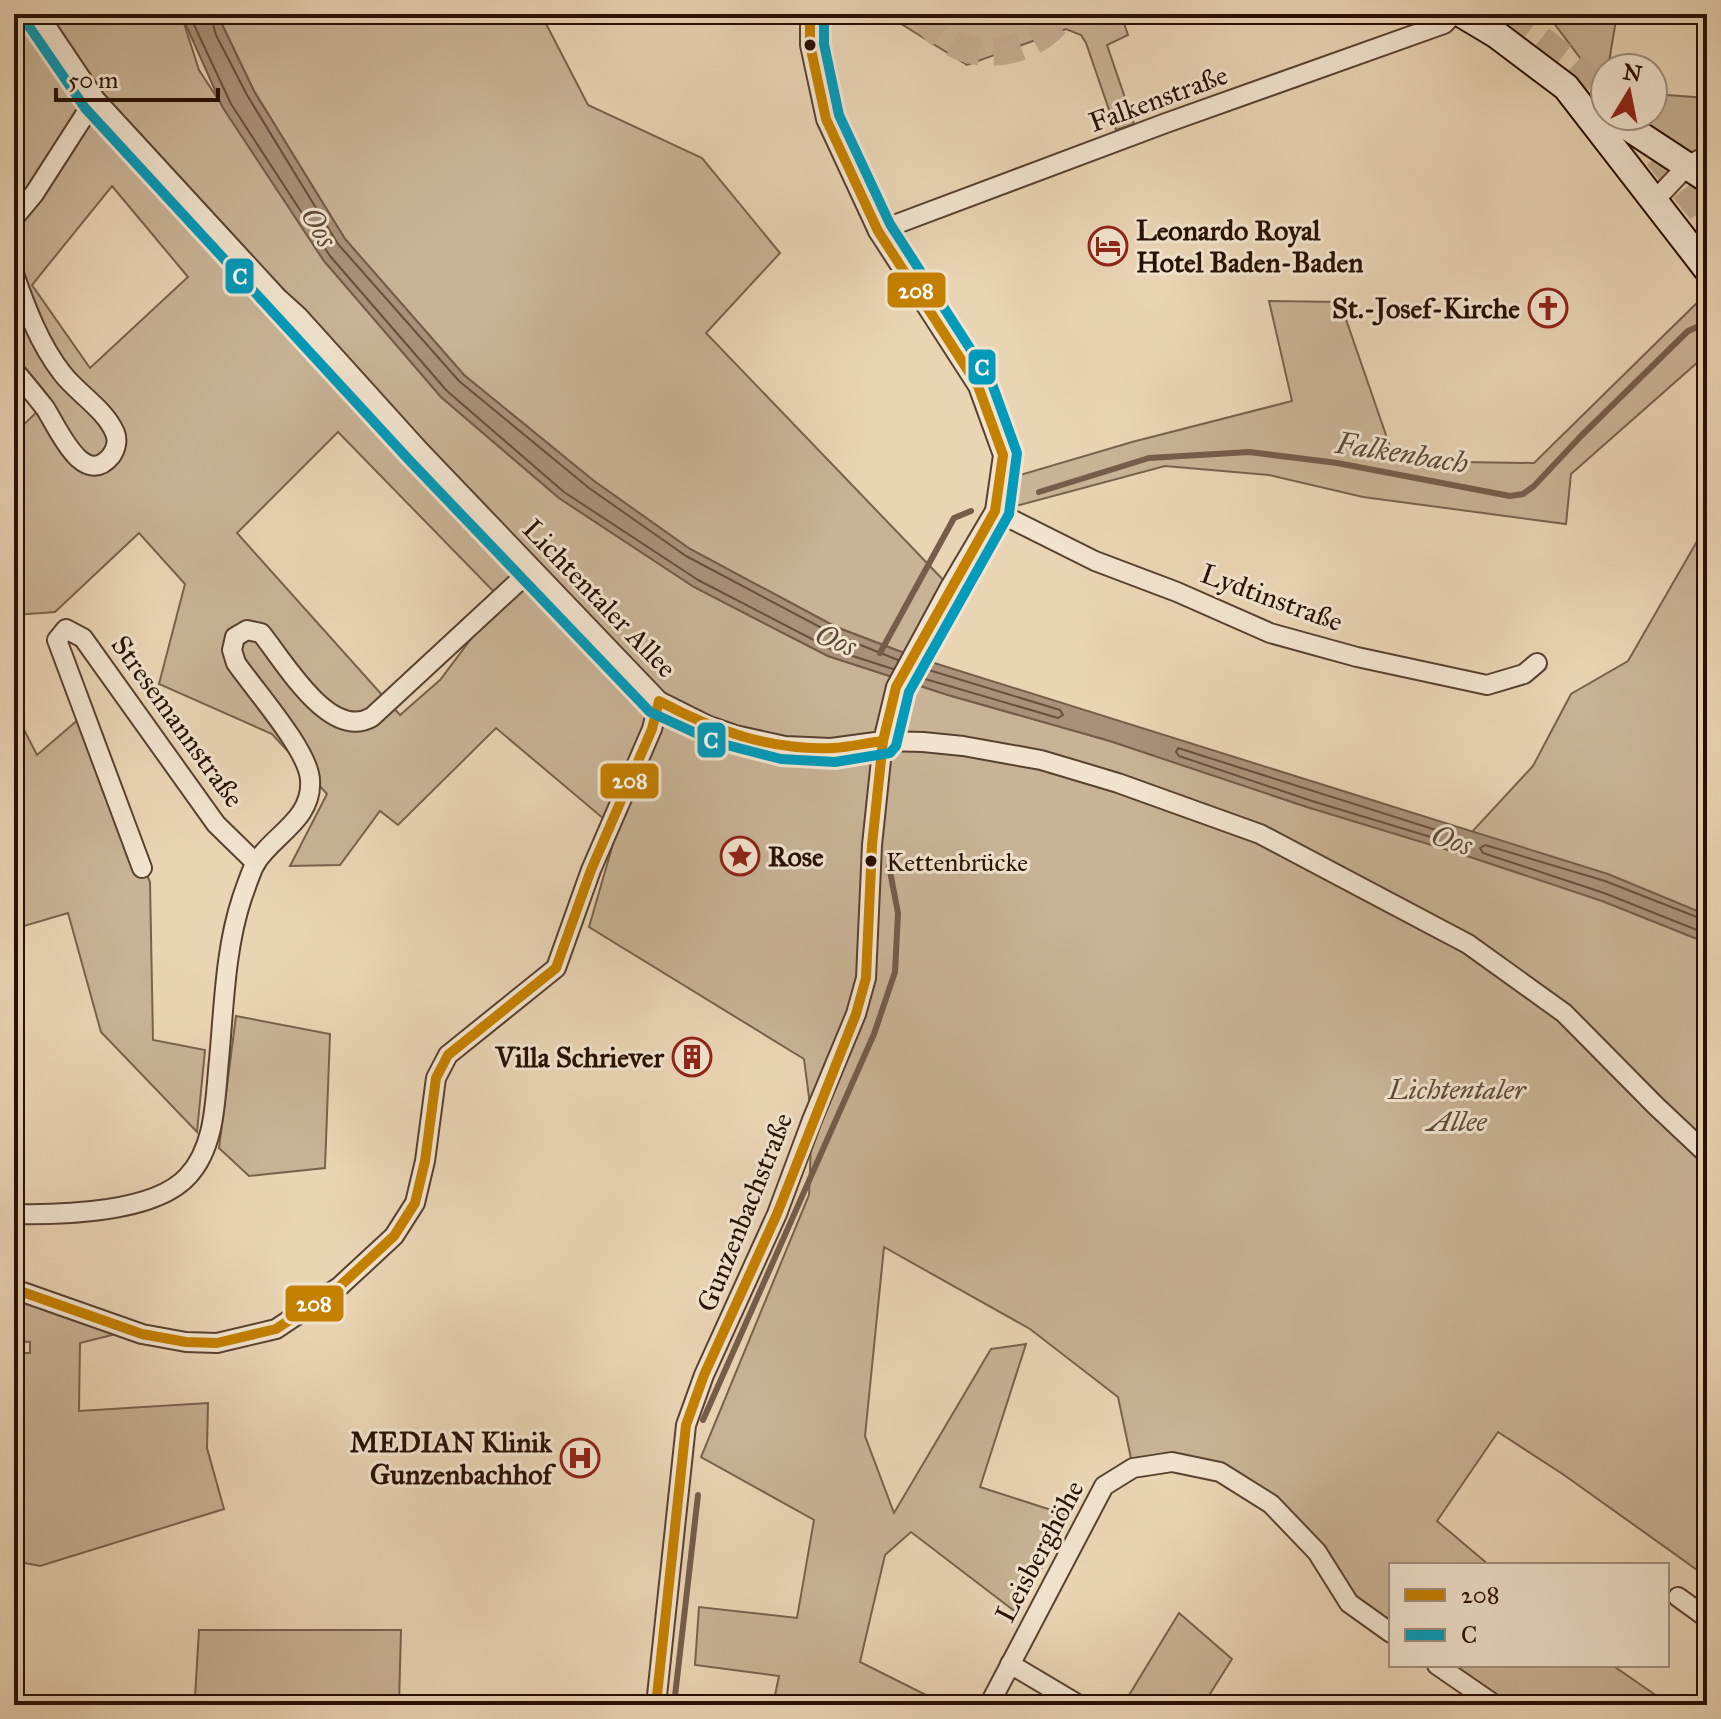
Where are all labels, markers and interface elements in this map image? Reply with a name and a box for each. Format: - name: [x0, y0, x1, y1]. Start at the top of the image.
- unlabelled marker: [802, 37, 818, 53]
- scale bar: [56, 52, 218, 102]
- north arrow: [1589, 52, 1669, 132]
- street label: Falkenstraße: [1084, 57, 1232, 140]
- text: N: [1621, 58, 1644, 88]
- text: 50 m: [68, 65, 118, 95]
- water label: Oos: [293, 200, 345, 255]
- place label: Leonardo Royal Hotel Baden-Baden: [1136, 213, 1363, 280]
- hotel icon: Leonardo Royal Hotel Baden-Baden: [1087, 225, 1129, 267]
- line badge: C: [224, 257, 255, 295]
- text: C: [233, 263, 248, 290]
- line badge: 208: [886, 271, 947, 309]
- text: 208: [898, 277, 934, 304]
- church icon: St.-Josef-Kirche: [1527, 287, 1569, 329]
- place label: St.-Josef-Kirche: [1332, 291, 1520, 326]
- line badge: C: [967, 348, 997, 386]
- text: C: [975, 354, 990, 381]
- water label: Falkenbach: [1332, 425, 1471, 481]
- street label: Lichtentaler Allee: [515, 512, 684, 685]
- street label: Lydtinstraße: [1196, 556, 1348, 639]
- water label: Oos: [810, 615, 863, 665]
- street label: Stresemannstraße: [103, 628, 252, 814]
- line badge: C: [696, 721, 727, 759]
- text: C: [704, 727, 719, 754]
- line badge: 208: [599, 762, 660, 800]
- text: 208: [612, 767, 648, 794]
- water label: Oos: [1427, 816, 1478, 864]
- place icon: Rose: [719, 835, 761, 877]
- place label: Rose: [768, 839, 824, 874]
- place label: Kettenbrücke: [886, 846, 1028, 878]
- marker: Kettenbrücke: [863, 853, 879, 869]
- building icon: Villa Schriever: [671, 1036, 713, 1078]
- place label: Villa Schriever: [494, 1040, 664, 1075]
- park label: Lichtentaler Allee: [1386, 1072, 1527, 1139]
- street label: Gunzenbachstraße: [689, 1108, 800, 1317]
- line badge: 208: [284, 1284, 345, 1323]
- text: 208: [296, 1290, 332, 1317]
- place label: MEDIAN Klinik Gunzenbachhof: [350, 1425, 557, 1492]
- hospital icon: MEDIAN Klinik Gunzenbachhof: [559, 1437, 601, 1479]
- street label: Leisberghöhe: [987, 1474, 1091, 1628]
- legend: [1389, 1563, 1669, 1667]
- text: 208: [1461, 1580, 1500, 1610]
- text: C: [1461, 1620, 1477, 1650]

